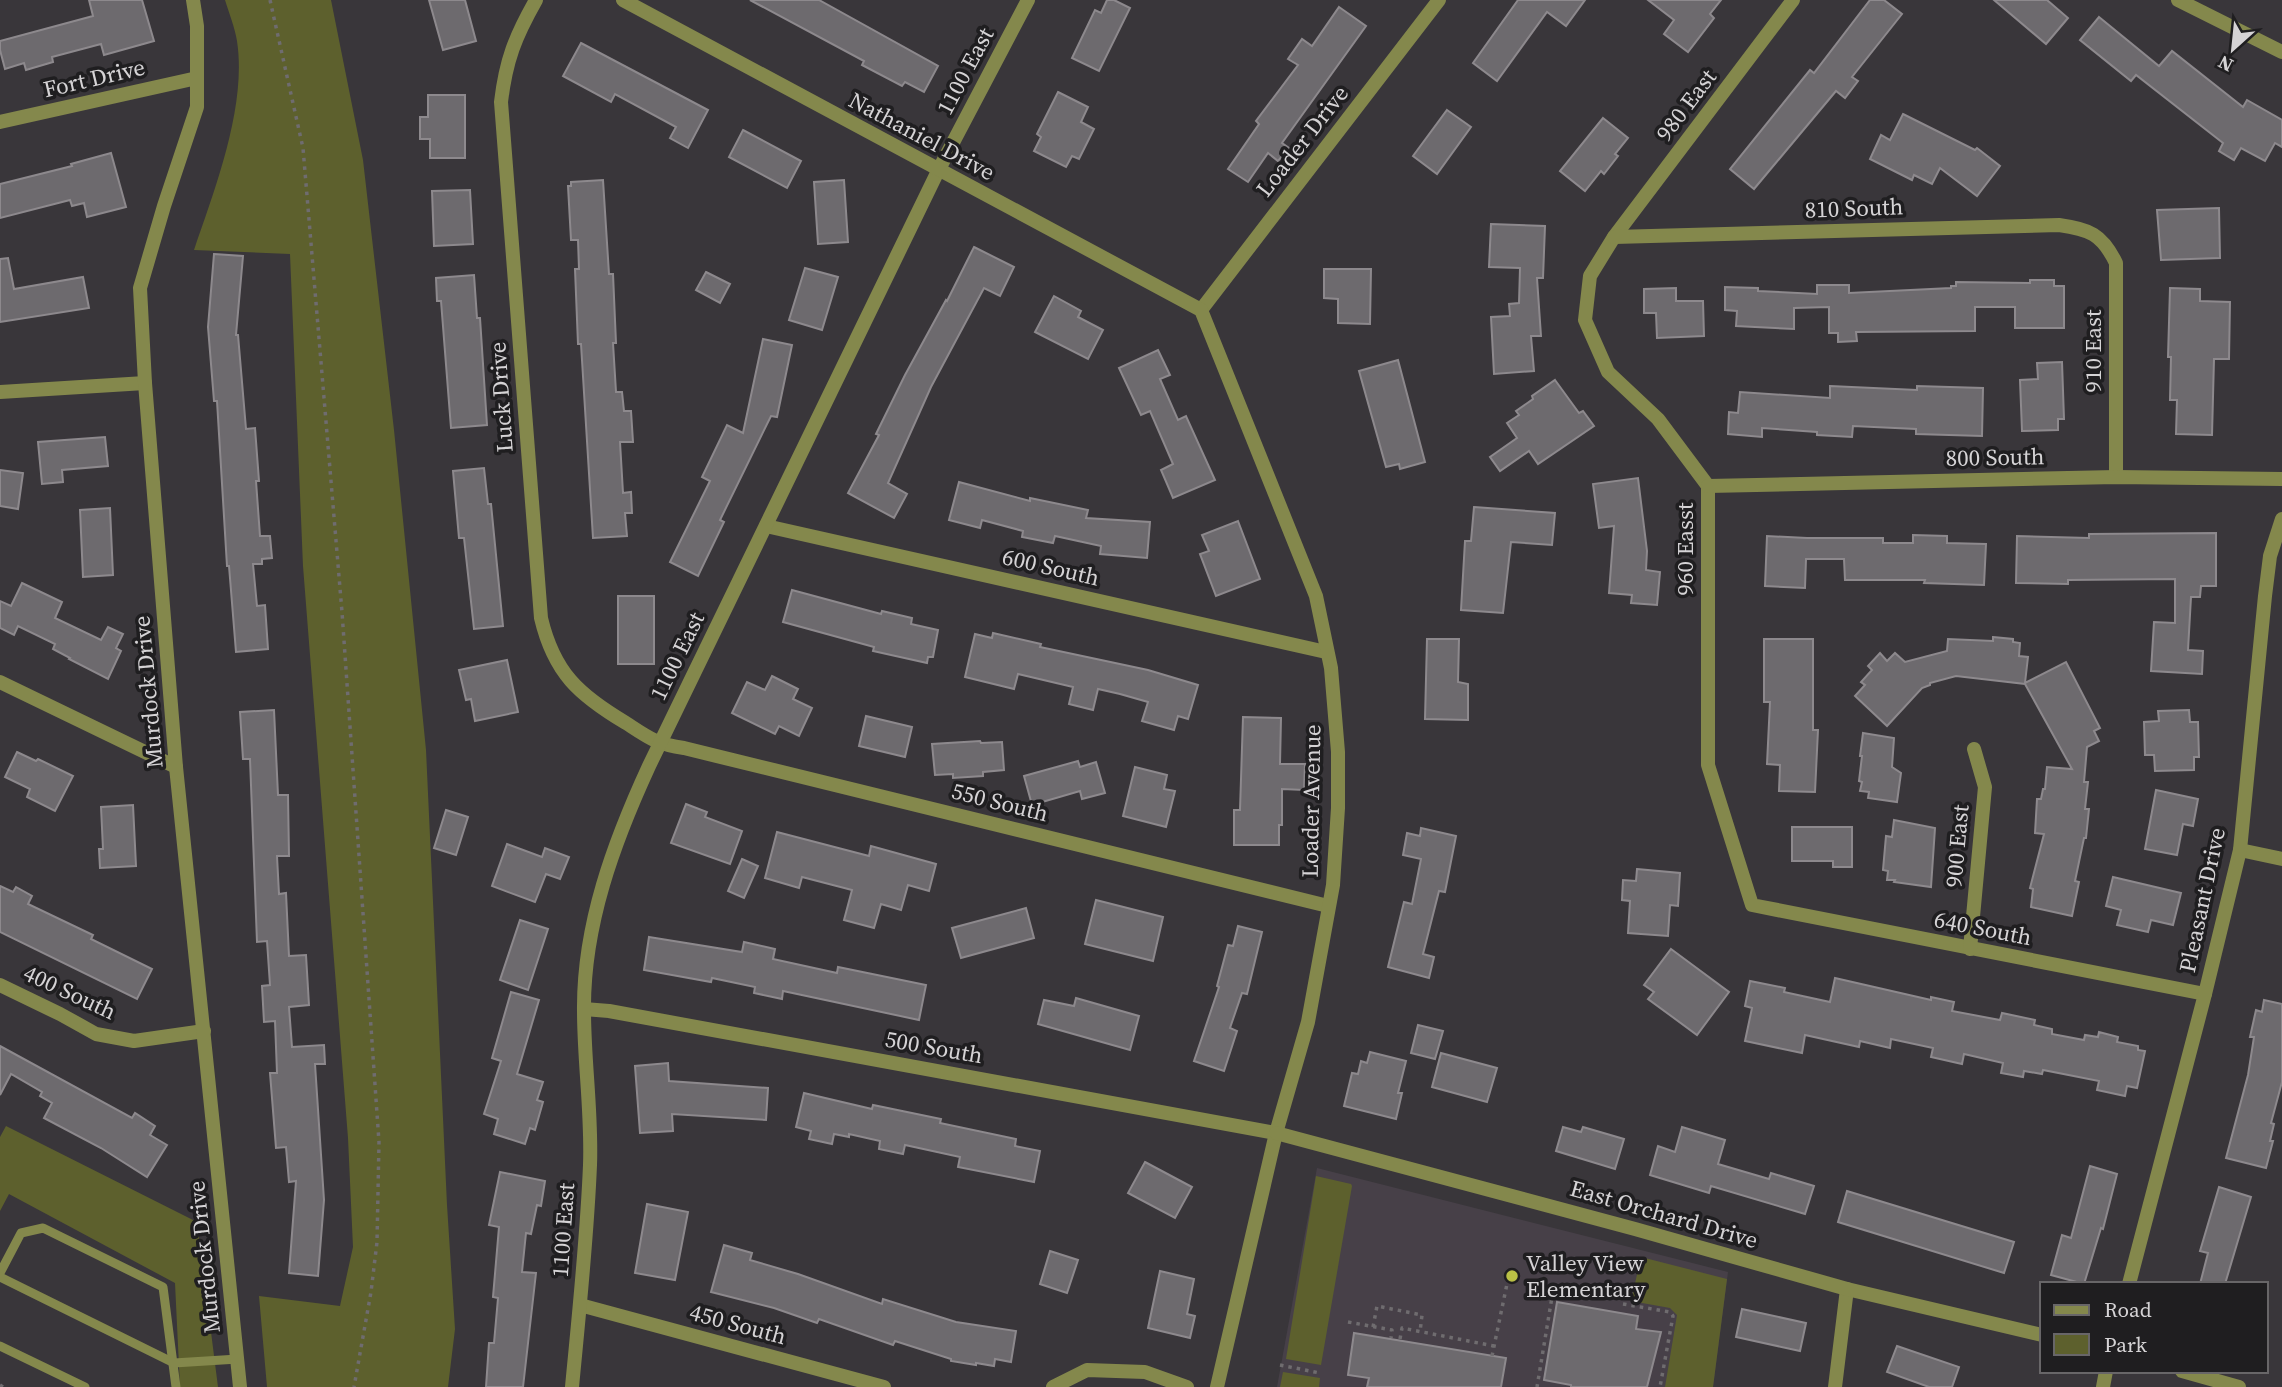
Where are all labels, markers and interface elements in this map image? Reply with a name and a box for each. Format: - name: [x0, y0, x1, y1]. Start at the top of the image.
- north arrow: [2198, 14, 2268, 84]
- street label: 1100 East: [929, 21, 1002, 120]
- text: N: [2213, 49, 2237, 79]
- street label: Fort Drive: [40, 51, 148, 105]
- street label: 980 East: [1648, 62, 1724, 148]
- street label: Loader Drive: [1248, 79, 1356, 203]
- street label: Nathaniel Drive: [843, 84, 1001, 188]
- street label: 810 South: [1804, 190, 1904, 226]
- street label: 910 East: [2077, 309, 2109, 392]
- street label: Luck Drive: [481, 341, 521, 453]
- street label: 800 South: [1945, 440, 2045, 474]
- street label: 960 Easst: [1669, 502, 1701, 595]
- street label: 600 South: [999, 540, 1103, 594]
- street label: 1100 East: [642, 606, 712, 705]
- street label: Murdock Drive: [125, 614, 171, 770]
- street label: Loader Avenue: [1294, 724, 1328, 878]
- street label: 550 South: [948, 775, 1052, 830]
- street label: 900 East: [1937, 803, 1977, 889]
- street label: Pleasant Drive: [2171, 825, 2233, 975]
- street label: 640 South: [1931, 903, 2035, 953]
- street label: 400 South: [18, 957, 122, 1027]
- street label: 500 South: [883, 1023, 986, 1071]
- street label: East Orchard Drive: [1566, 1172, 1762, 1256]
- street label: Murdock Drive: [180, 1179, 228, 1335]
- street label: 1100 East: [544, 1181, 582, 1278]
- place label: Valley View Elementary: [1526, 1247, 1646, 1305]
- marker: Valley View Elementary: [1504, 1268, 1520, 1284]
- legend: [2040, 1282, 2268, 1373]
- text: Road: [2104, 1295, 2152, 1324]
- street label: 450 South: [686, 1296, 790, 1352]
- text: Park: [2104, 1330, 2148, 1359]

